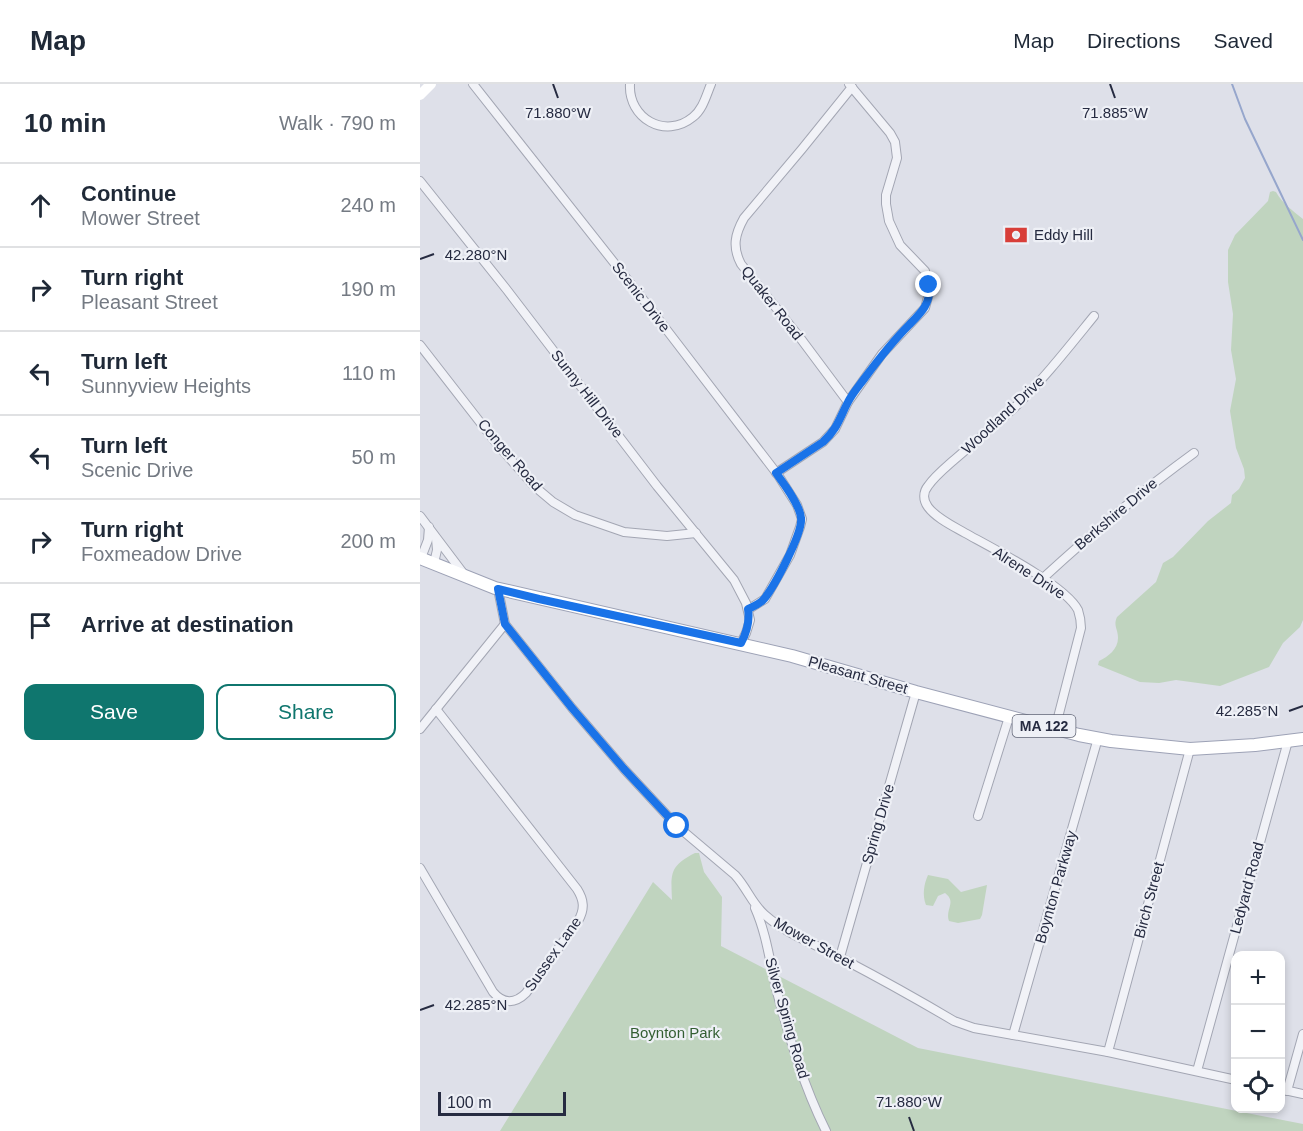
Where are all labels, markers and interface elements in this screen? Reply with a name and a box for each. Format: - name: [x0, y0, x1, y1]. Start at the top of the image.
- text: Map: [30, 25, 86, 56]
- text: Map: [1013, 29, 1054, 52]
- text: Directions: [1087, 29, 1180, 52]
- text: Saved: [1213, 29, 1273, 52]
- text: 71.880°W: [525, 104, 592, 121]
- text: 71.885°W: [1082, 104, 1149, 121]
- text: 10 min: [24, 108, 106, 138]
- text: Walk · 790 m: [279, 112, 396, 134]
- text: Continue: [81, 181, 176, 206]
- icon: ahead: [24, 189, 57, 222]
- text: 240 m: [340, 194, 396, 216]
- text: Mower Street: [81, 207, 200, 229]
- bank icon: Eddy Hill: [1003, 222, 1029, 248]
- place label: Eddy Hill: [1034, 226, 1093, 243]
- text: 42.280°N: [445, 246, 507, 263]
- street label: Scenic Drive: [609, 258, 674, 335]
- street label: Quaker Road: [738, 262, 807, 343]
- text: Turn right: [81, 265, 183, 290]
- route end: [915, 271, 941, 297]
- icon: right: [24, 273, 57, 306]
- text: 190 m: [340, 278, 396, 300]
- text: Pleasant Street: [81, 291, 218, 313]
- street label: Sunny Hill Drive: [548, 346, 627, 441]
- text: Turn left: [81, 349, 167, 374]
- icon: left: [24, 357, 57, 390]
- text: 110 m: [342, 362, 396, 384]
- street label: Woodland Drive: [958, 372, 1047, 457]
- text: Sunnyview Heights: [81, 375, 251, 397]
- street label: Conger Road: [475, 415, 546, 494]
- text: Turn left: [81, 433, 167, 458]
- icon: left: [24, 441, 57, 474]
- text: 50 m: [352, 446, 396, 468]
- text: Scenic Drive: [81, 459, 193, 481]
- street label: Berkshire Drive: [1071, 474, 1160, 553]
- text: Turn right: [81, 517, 183, 542]
- icon: right: [24, 525, 57, 558]
- text: 200 m: [340, 530, 396, 552]
- text: Foxmeadow Drive: [81, 543, 242, 565]
- street label: Alrene Drive: [990, 543, 1069, 602]
- icon: arrive: [24, 609, 57, 642]
- text: Arrive at destination: [81, 612, 294, 637]
- street label: Pleasant Street: [807, 652, 911, 697]
- button: Save: [24, 684, 204, 740]
- button: Share: [216, 684, 396, 740]
- text: 42.285°N: [1216, 702, 1278, 719]
- road number: MA 122: [1012, 715, 1076, 737]
- street label: Spring Drive: [858, 782, 897, 866]
- route start: [663, 812, 689, 838]
- street label: Boynton Parkway: [1031, 828, 1080, 945]
- street label: Ledyard Road: [1226, 840, 1267, 936]
- street label: Birch Street: [1130, 859, 1167, 940]
- street label: Sussex Lane: [521, 913, 584, 994]
- street label: Mower Street: [771, 914, 858, 972]
- map controls: [1231, 951, 1285, 1113]
- button: +: [1231, 951, 1285, 1005]
- street label: Silver Spring Road: [762, 955, 813, 1080]
- text: 42.285°N: [445, 996, 507, 1013]
- button: −: [1231, 1005, 1285, 1059]
- park label: Boynton Park: [630, 1024, 721, 1041]
- button: locate: [1231, 1059, 1285, 1113]
- scale bar: [438, 1089, 566, 1116]
- text: 71.880°W: [876, 1093, 943, 1110]
- text: 100 m: [447, 1094, 491, 1111]

